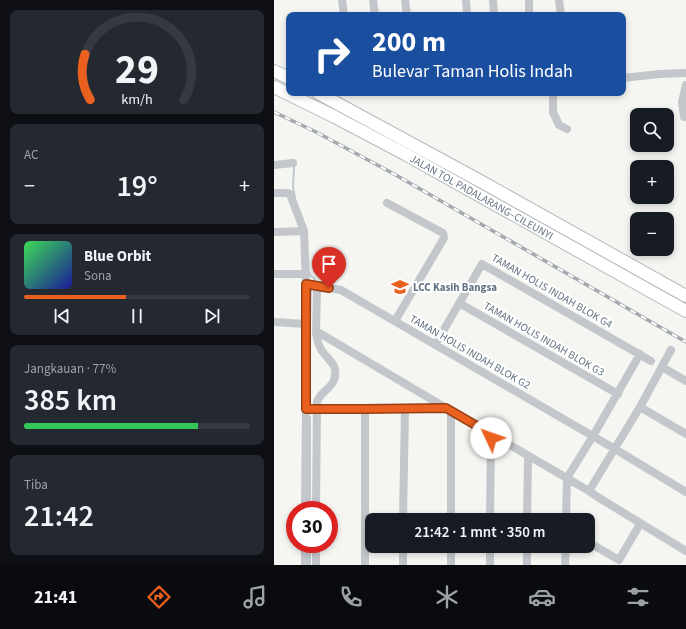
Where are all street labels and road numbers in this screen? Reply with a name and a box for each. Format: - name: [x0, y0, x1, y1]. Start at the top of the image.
- street label: JALAN TOL PADALARANG–CILEUNYI: [407, 151, 556, 243]
- street label: TAMAN HOLIS INDAH BLOK G4: [489, 250, 616, 332]
- street label: TAMAN HOLIS INDAH BLOK G3: [481, 298, 607, 380]
- street label: TAMAN HOLIS INDAH BLOK G2: [407, 311, 533, 393]

